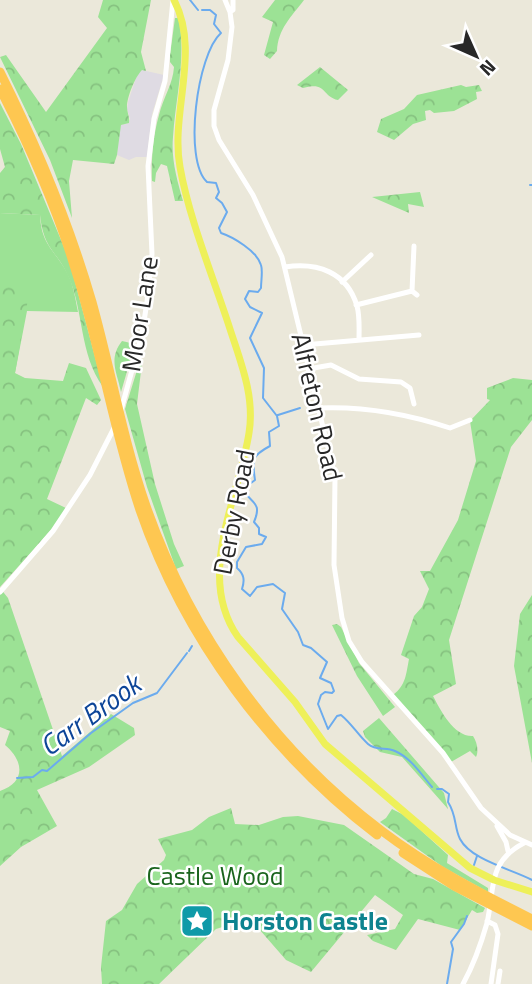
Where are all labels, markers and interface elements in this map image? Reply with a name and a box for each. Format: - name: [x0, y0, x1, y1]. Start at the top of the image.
- north arrow: [441, 21, 511, 91]
- text: N: [473, 53, 503, 83]
- street label: Moor Lane: [111, 253, 168, 374]
- street label: Alfreton Road: [282, 329, 353, 485]
- street label: Derby Road: [202, 446, 265, 578]
- water label: Carr Brook: [30, 661, 152, 766]
- park label: Castle Wood: [147, 856, 283, 895]
- place label: Horston Castle: [222, 901, 388, 940]
- place icon: Horston Castle: [178, 902, 216, 940]

